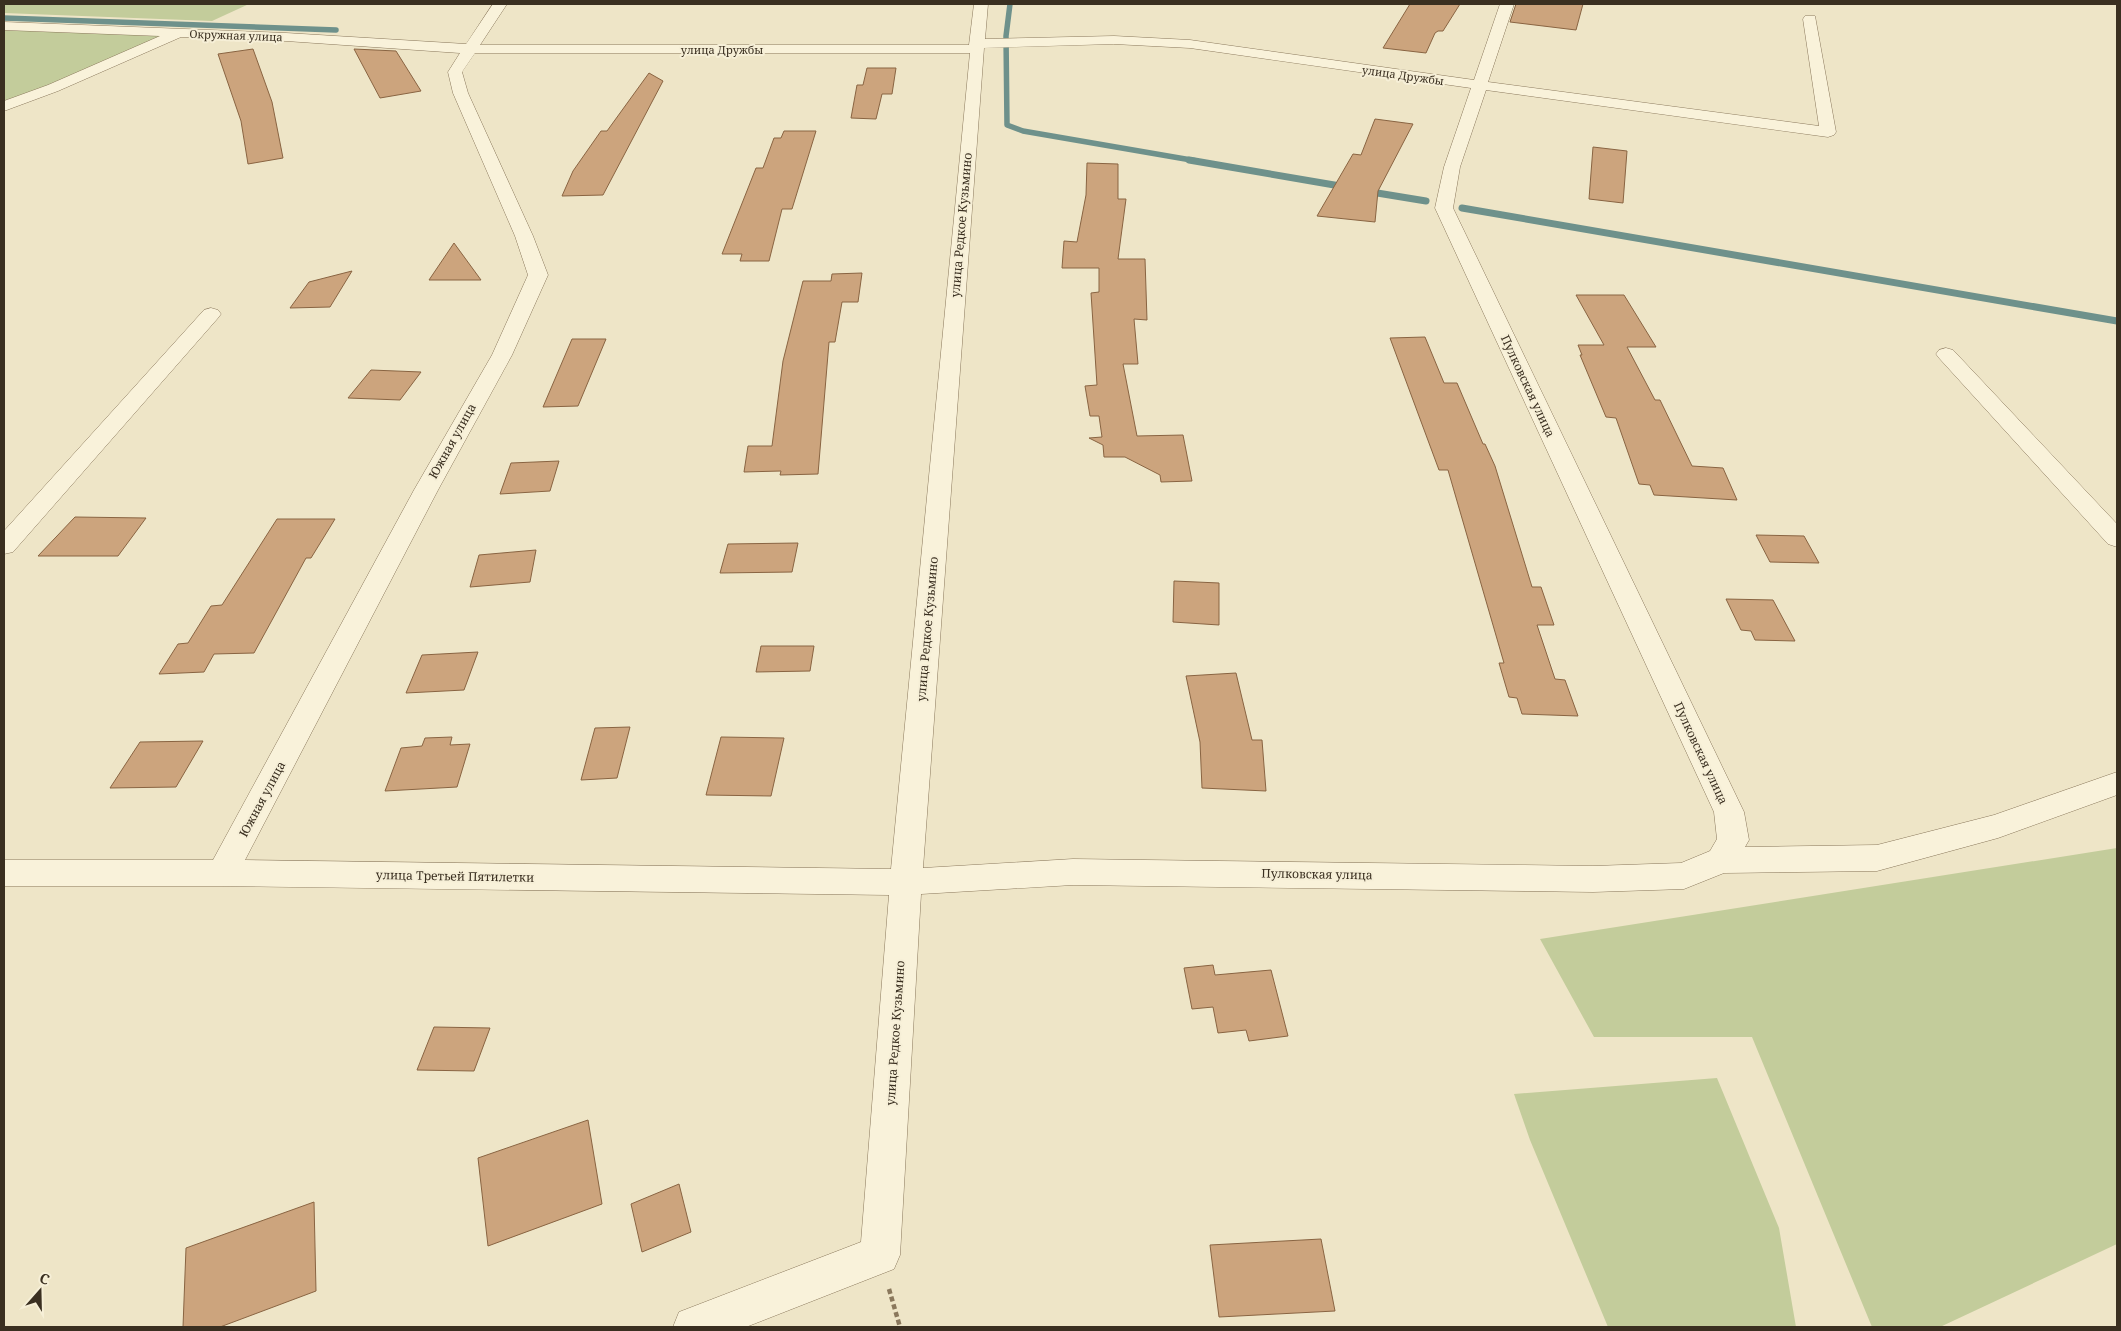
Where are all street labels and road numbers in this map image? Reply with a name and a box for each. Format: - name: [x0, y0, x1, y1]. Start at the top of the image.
- street label: Окружная улица: [189, 26, 283, 44]
- street label: улица Дружбы: [681, 42, 763, 57]
- street label: улица Дружбы: [1361, 62, 1445, 88]
- street label: улица Редкое Кузьмино: [946, 152, 976, 298]
- street label: Пулковская улица: [1497, 332, 1559, 440]
- street label: Южная улица: [424, 400, 480, 482]
- street label: улица Редкое Кузьмино: [912, 556, 942, 702]
- street label: Пулковская улица: [1670, 699, 1732, 807]
- street label: Южная улица: [235, 758, 289, 840]
- street label: Пулковская улица: [1261, 865, 1373, 883]
- street label: улица Третьей Пятилетки: [376, 866, 534, 886]
- street label: улица Редкое Кузьмино: [881, 960, 909, 1106]

